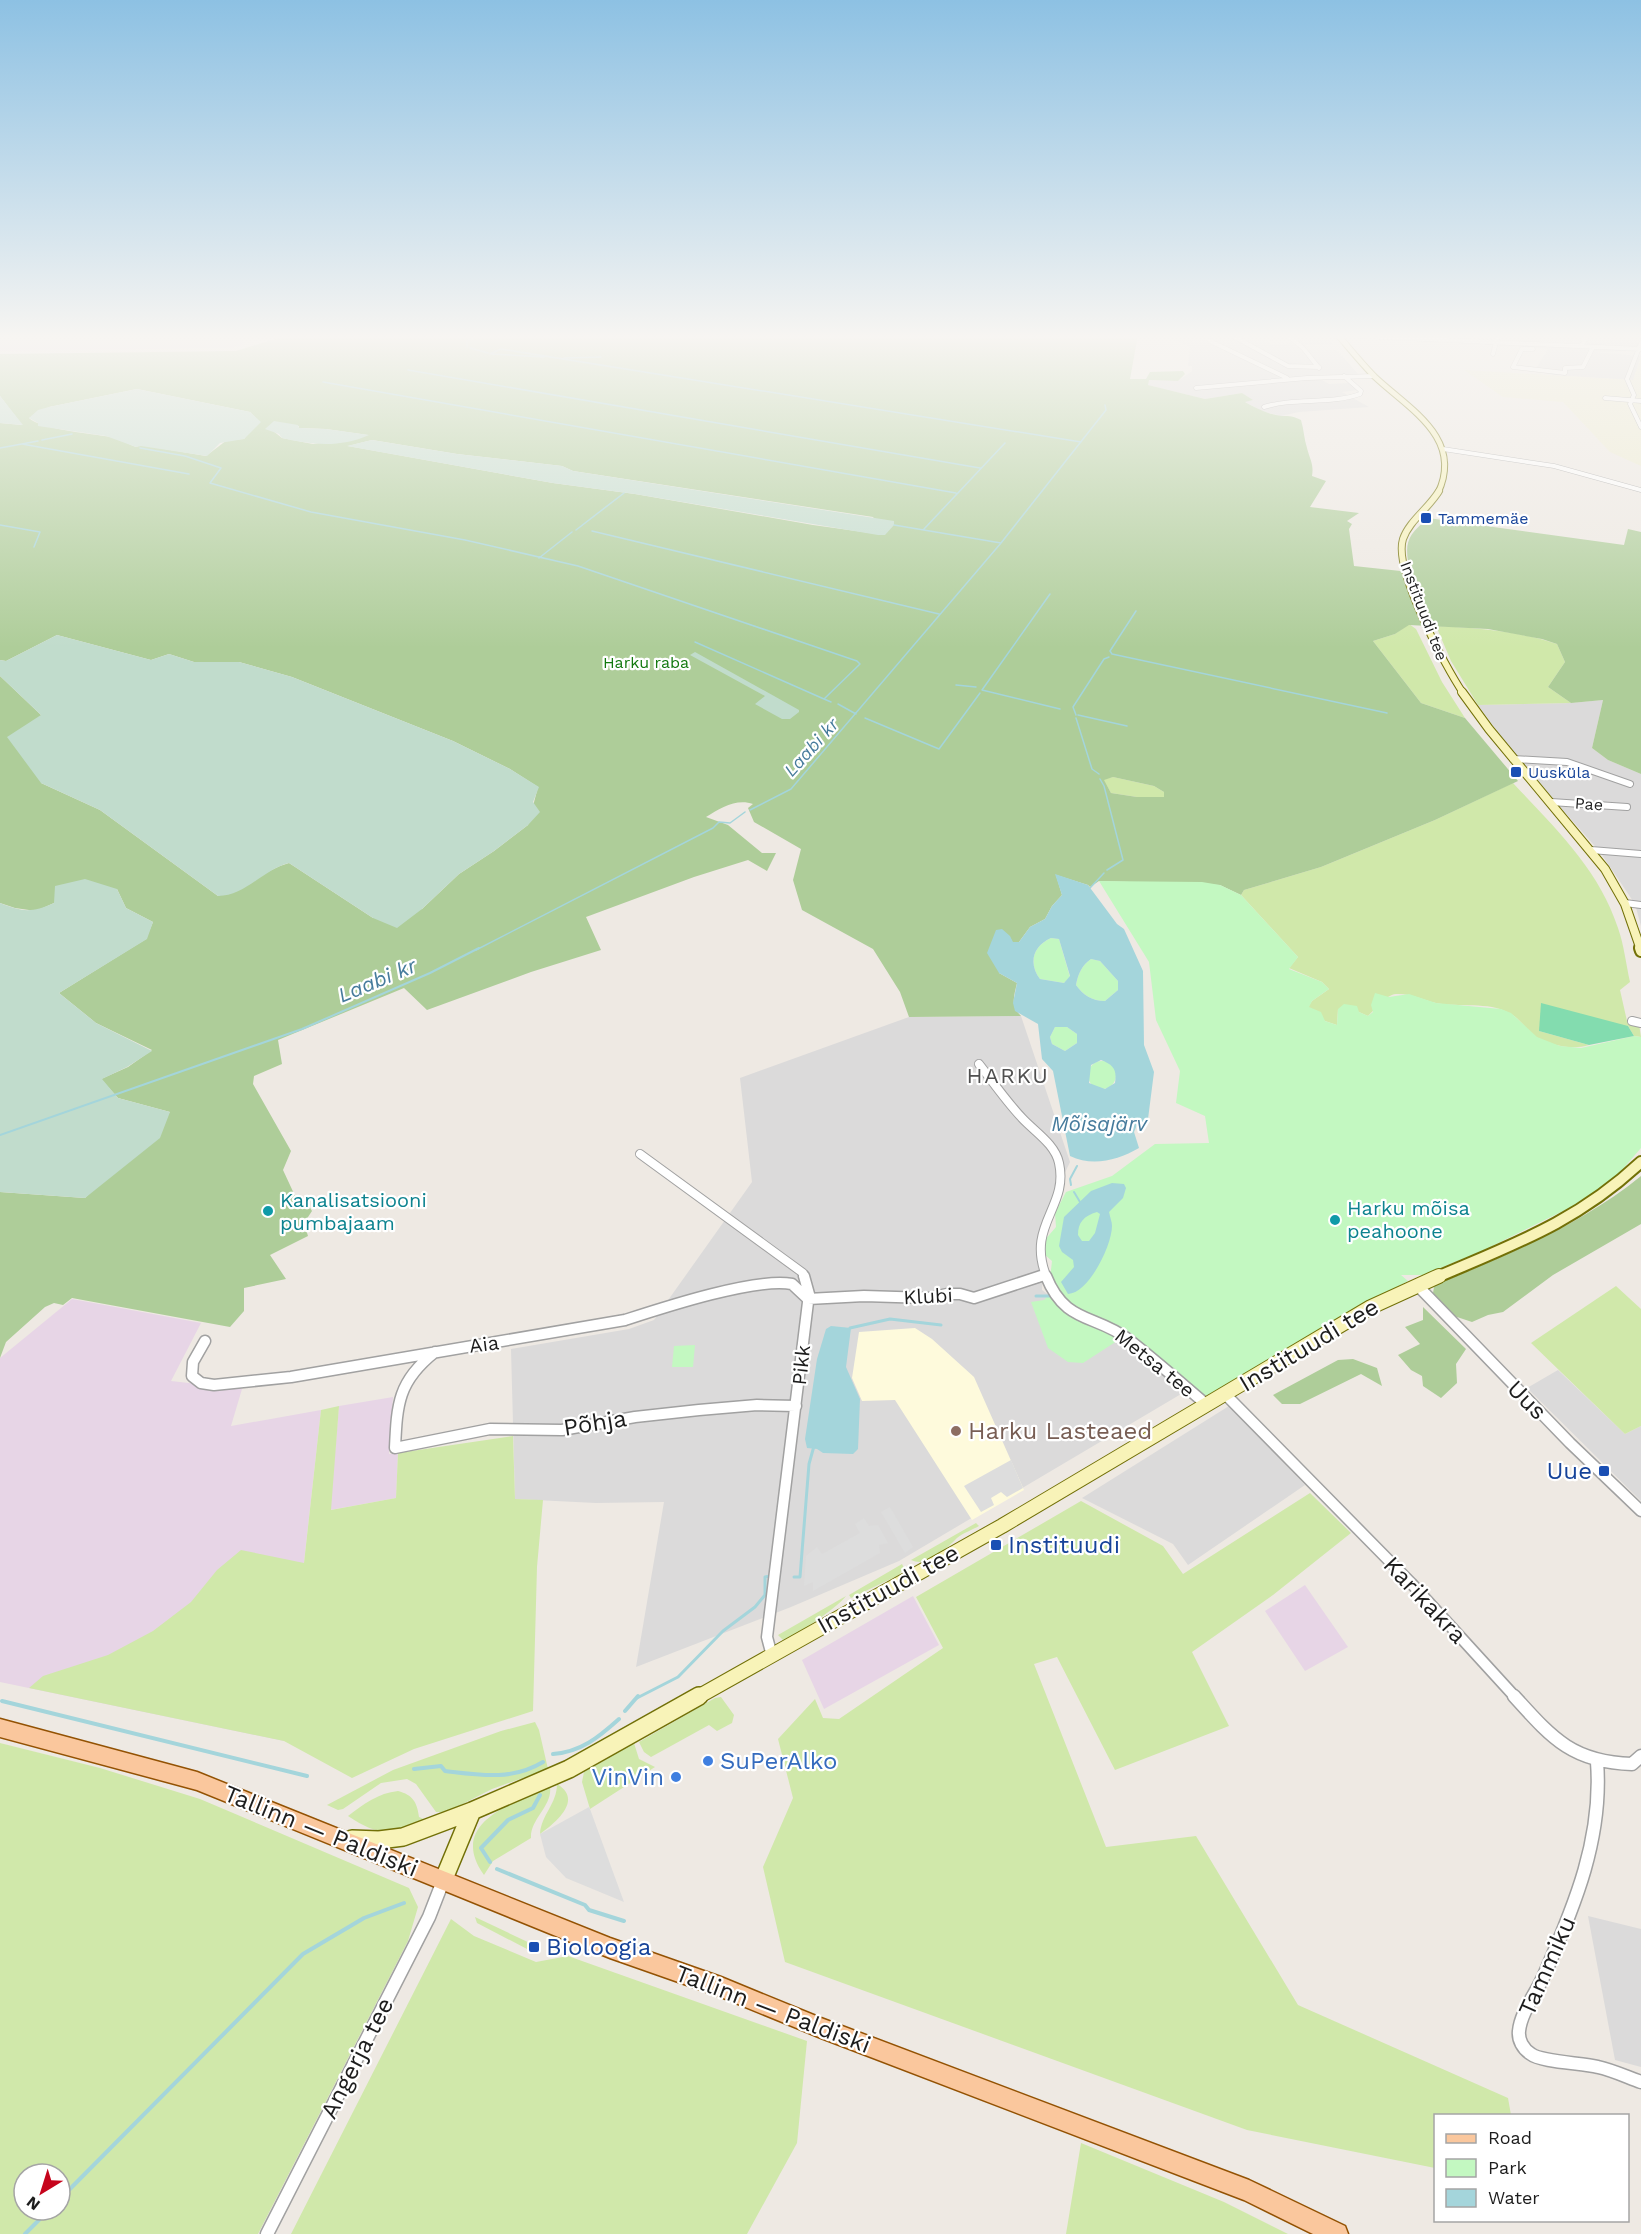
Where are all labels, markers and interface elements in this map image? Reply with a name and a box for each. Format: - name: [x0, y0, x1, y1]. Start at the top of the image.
- place label: Tammemäe: [1438, 509, 1528, 528]
- marker: Tammemäe: [1419, 511, 1433, 525]
- street label: Instituudi tee: [1396, 559, 1452, 663]
- park label: Harku raba: [603, 653, 689, 672]
- water label: Laabi kr: [779, 713, 843, 780]
- place label: Uusküla: [1528, 763, 1590, 782]
- marker: Uusküla: [1509, 765, 1523, 779]
- street label: Pae: [1574, 794, 1604, 814]
- water label: Laabi kr: [334, 952, 421, 1008]
- district label: HARKU: [967, 1063, 1049, 1088]
- water label: Mõisajärv: [1051, 1111, 1148, 1136]
- place label: Kanalisatsiooni pumbajaam: [280, 1188, 427, 1235]
- place label: Harku mõisa peahoone: [1347, 1196, 1470, 1243]
- marker: Kanalisatsiooni pumbajaam: [261, 1204, 275, 1218]
- marker: Harku mõisa peahoone: [1328, 1213, 1342, 1227]
- street label: Klubi: [903, 1283, 953, 1309]
- street label: Instituudi tee: [1234, 1292, 1384, 1398]
- street label: Metsa tee: [1110, 1324, 1200, 1402]
- street label: Aia: [468, 1330, 500, 1358]
- street label: Pikk: [787, 1344, 815, 1386]
- street label: Uus: [1501, 1374, 1553, 1426]
- street label: Põhja: [561, 1404, 629, 1442]
- place label: Harku Lasteaed: [968, 1417, 1152, 1445]
- marker: Harku Lasteaed: [949, 1424, 963, 1438]
- place label: Uue: [1547, 1457, 1592, 1485]
- marker: Uue: [1597, 1464, 1611, 1478]
- place label: Instituudi: [1008, 1531, 1120, 1559]
- marker: Instituudi: [989, 1538, 1003, 1552]
- street label: Instituudi tee: [812, 1539, 964, 1639]
- street label: Karikakra: [1378, 1551, 1472, 1649]
- place label: SuPerAlko: [720, 1747, 837, 1775]
- marker: SuPerAlko: [701, 1754, 715, 1768]
- place label: VinVin: [591, 1763, 664, 1791]
- marker: VinVin: [669, 1770, 683, 1784]
- street label: Tallinn — Paldiski: [220, 1779, 422, 1883]
- street label: Tammiku: [1513, 1912, 1581, 2020]
- place label: Bioloogia: [546, 1933, 651, 1961]
- marker: Bioloogia: [527, 1940, 541, 1954]
- street label: Tallinn — Paldiski: [671, 1959, 875, 2059]
- street label: Angerja tee: [315, 1993, 399, 2123]
- legend: [1434, 2114, 1629, 2222]
- text: Road: [1488, 2127, 1532, 2148]
- text: Park: [1488, 2157, 1527, 2178]
- north arrow: [12, 2162, 72, 2222]
- text: Water: [1488, 2187, 1540, 2208]
- text: N: [23, 2192, 44, 2215]

